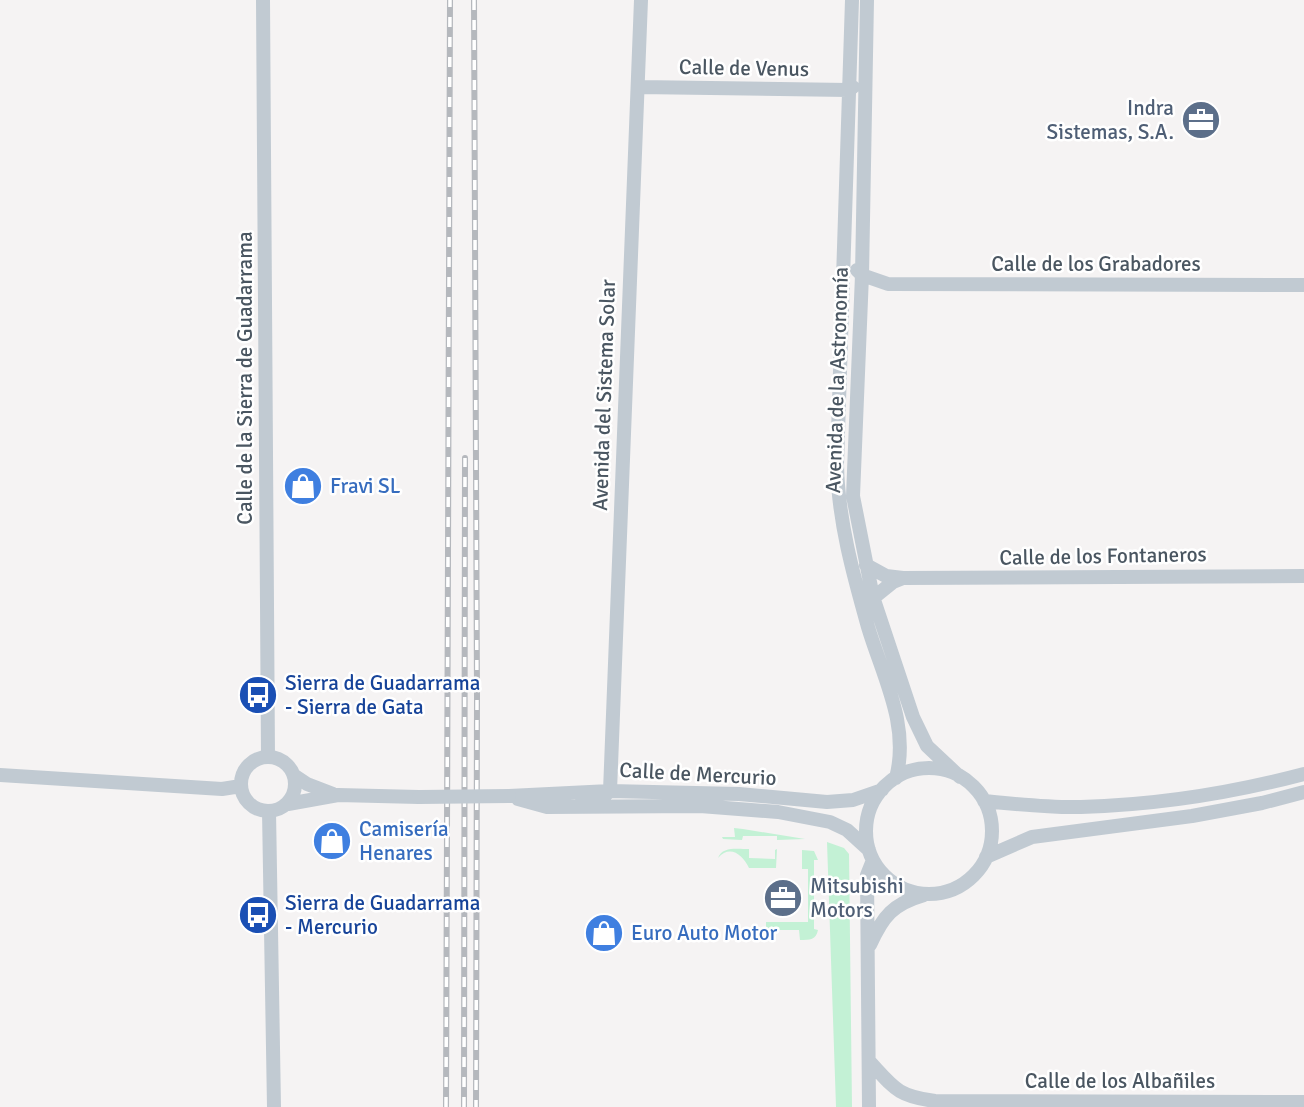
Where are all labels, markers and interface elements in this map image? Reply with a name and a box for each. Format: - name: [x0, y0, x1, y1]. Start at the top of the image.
- street label: Calle de Venus: [679, 54, 809, 82]
- place label: Indra Sistemas, S.A.: [1047, 95, 1174, 145]
- office icon: Indra Sistemas, S.A.: [1180, 99, 1222, 141]
- street label: Calle de la Sierra de Guadarrama: [232, 231, 258, 525]
- street label: Calle de los Grabadores: [991, 251, 1201, 277]
- street label: Avenida de la Astronomía: [820, 266, 854, 494]
- street label: Avenida del Sistema Solar: [587, 279, 621, 511]
- shop icon: Fravi SL: [282, 465, 324, 507]
- place label: Fravi SL: [330, 473, 401, 499]
- street label: Calle de los Fontaneros: [999, 541, 1207, 571]
- place label: Sierra de Guadarrama - Sierra de Gata: [285, 670, 480, 720]
- bus stop icon: Sierra de Guadarrama - Sierra de Gata: [237, 674, 279, 716]
- street label: Calle de Mercurio: [619, 757, 777, 791]
- place label: Camisería Henares: [359, 816, 449, 866]
- shop icon: Camisería Henares: [311, 820, 353, 862]
- place label: Mitsubishi Motors: [810, 873, 904, 923]
- office icon: Mitsubishi Motors: [762, 877, 804, 919]
- place label: Sierra de Guadarrama - Mercurio: [285, 890, 480, 940]
- bus stop icon: Sierra de Guadarrama - Mercurio: [237, 894, 279, 936]
- shop icon: Euro Auto Motor: [583, 912, 625, 954]
- place label: Euro Auto Motor: [631, 920, 778, 946]
- street label: Calle de los Albañiles: [1025, 1068, 1215, 1094]

